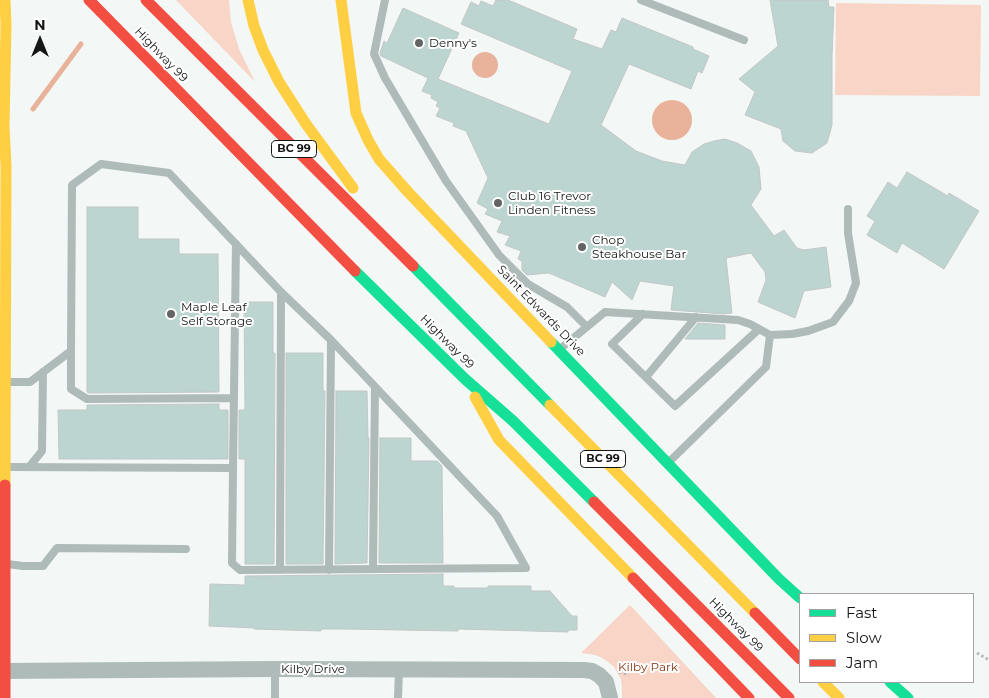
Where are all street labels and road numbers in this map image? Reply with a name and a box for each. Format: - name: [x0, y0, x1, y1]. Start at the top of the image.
- street label: Highway 99: [131, 25, 191, 85]
- road number: BC 99: [272, 140, 316, 158]
- street label: Saint Edwards Drive: [494, 263, 588, 359]
- street label: Highway 99: [417, 312, 477, 372]
- road number: BC 99: [580, 450, 626, 468]
- street label: Highway 99: [706, 595, 766, 655]
- street label: Kilby Drive: [281, 662, 345, 676]

